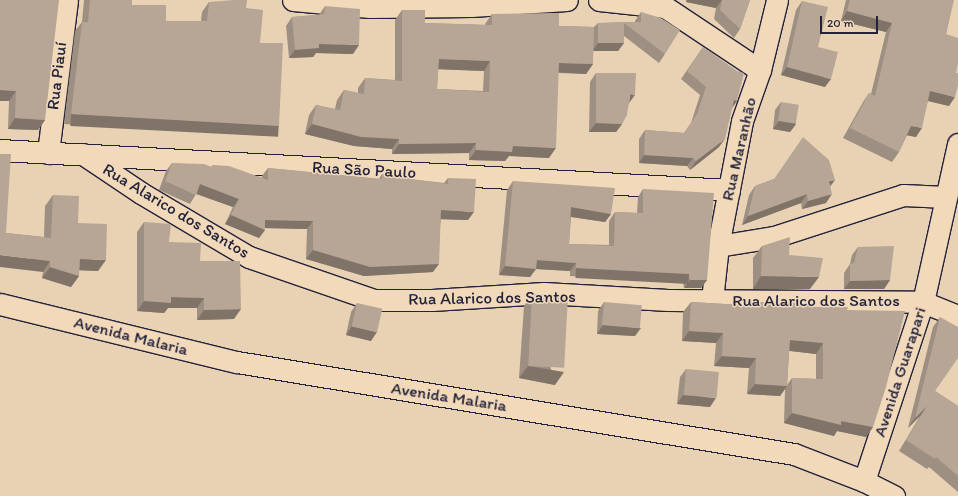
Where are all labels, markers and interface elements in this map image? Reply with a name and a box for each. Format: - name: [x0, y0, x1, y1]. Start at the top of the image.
- scale bar: [822, 8, 880, 34]
- text: 20 m: [827, 16, 854, 30]
- street label: Rua Piauí: [43, 41, 71, 111]
- street label: Rua Maranhão: [717, 96, 761, 202]
- street label: Rua São Paulo: [312, 157, 416, 183]
- street label: Rua Alarico dos Santos: [99, 159, 253, 263]
- street label: Rua Alarico dos Santos: [408, 286, 576, 310]
- street label: Rua Alarico dos Santos: [732, 291, 900, 311]
- street label: Avenida Guarapari: [869, 304, 931, 440]
- street label: Avenida Malaria: [72, 312, 190, 360]
- street label: Avenida Malaria: [390, 378, 508, 416]

